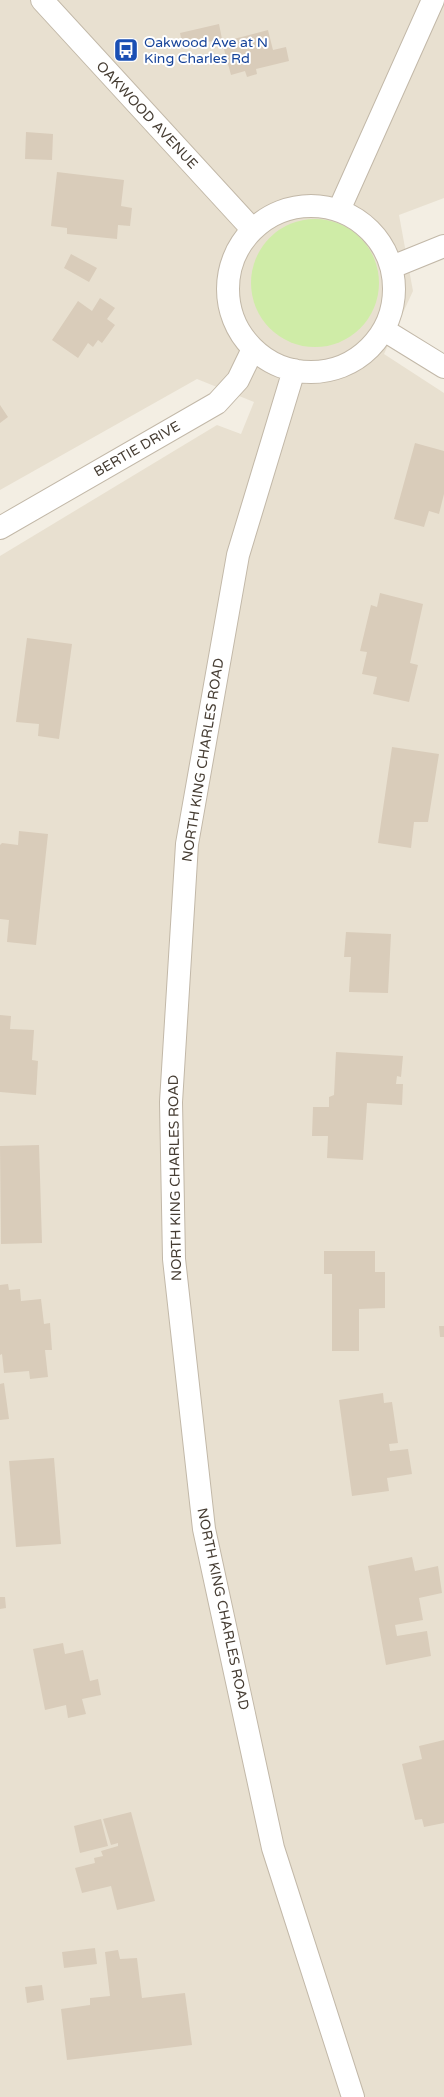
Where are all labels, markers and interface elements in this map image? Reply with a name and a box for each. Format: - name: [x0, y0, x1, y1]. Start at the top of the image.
- place label: Oakwood Ave at N King Charles Rd: [144, 34, 268, 67]
- bus stop icon: Oakwood Ave at N King Charles Rd: [113, 37, 139, 63]
- street label: OAKWOOD AVENUE: [93, 58, 201, 173]
- street label: BERTIE DRIVE: [91, 417, 183, 481]
- street label: NORTH KING CHARLES ROAD: [178, 657, 228, 863]
- street label: NORTH KING CHARLES ROAD: [165, 1075, 185, 1281]
- street label: NORTH KING CHARLES ROAD: [193, 1506, 253, 1712]

